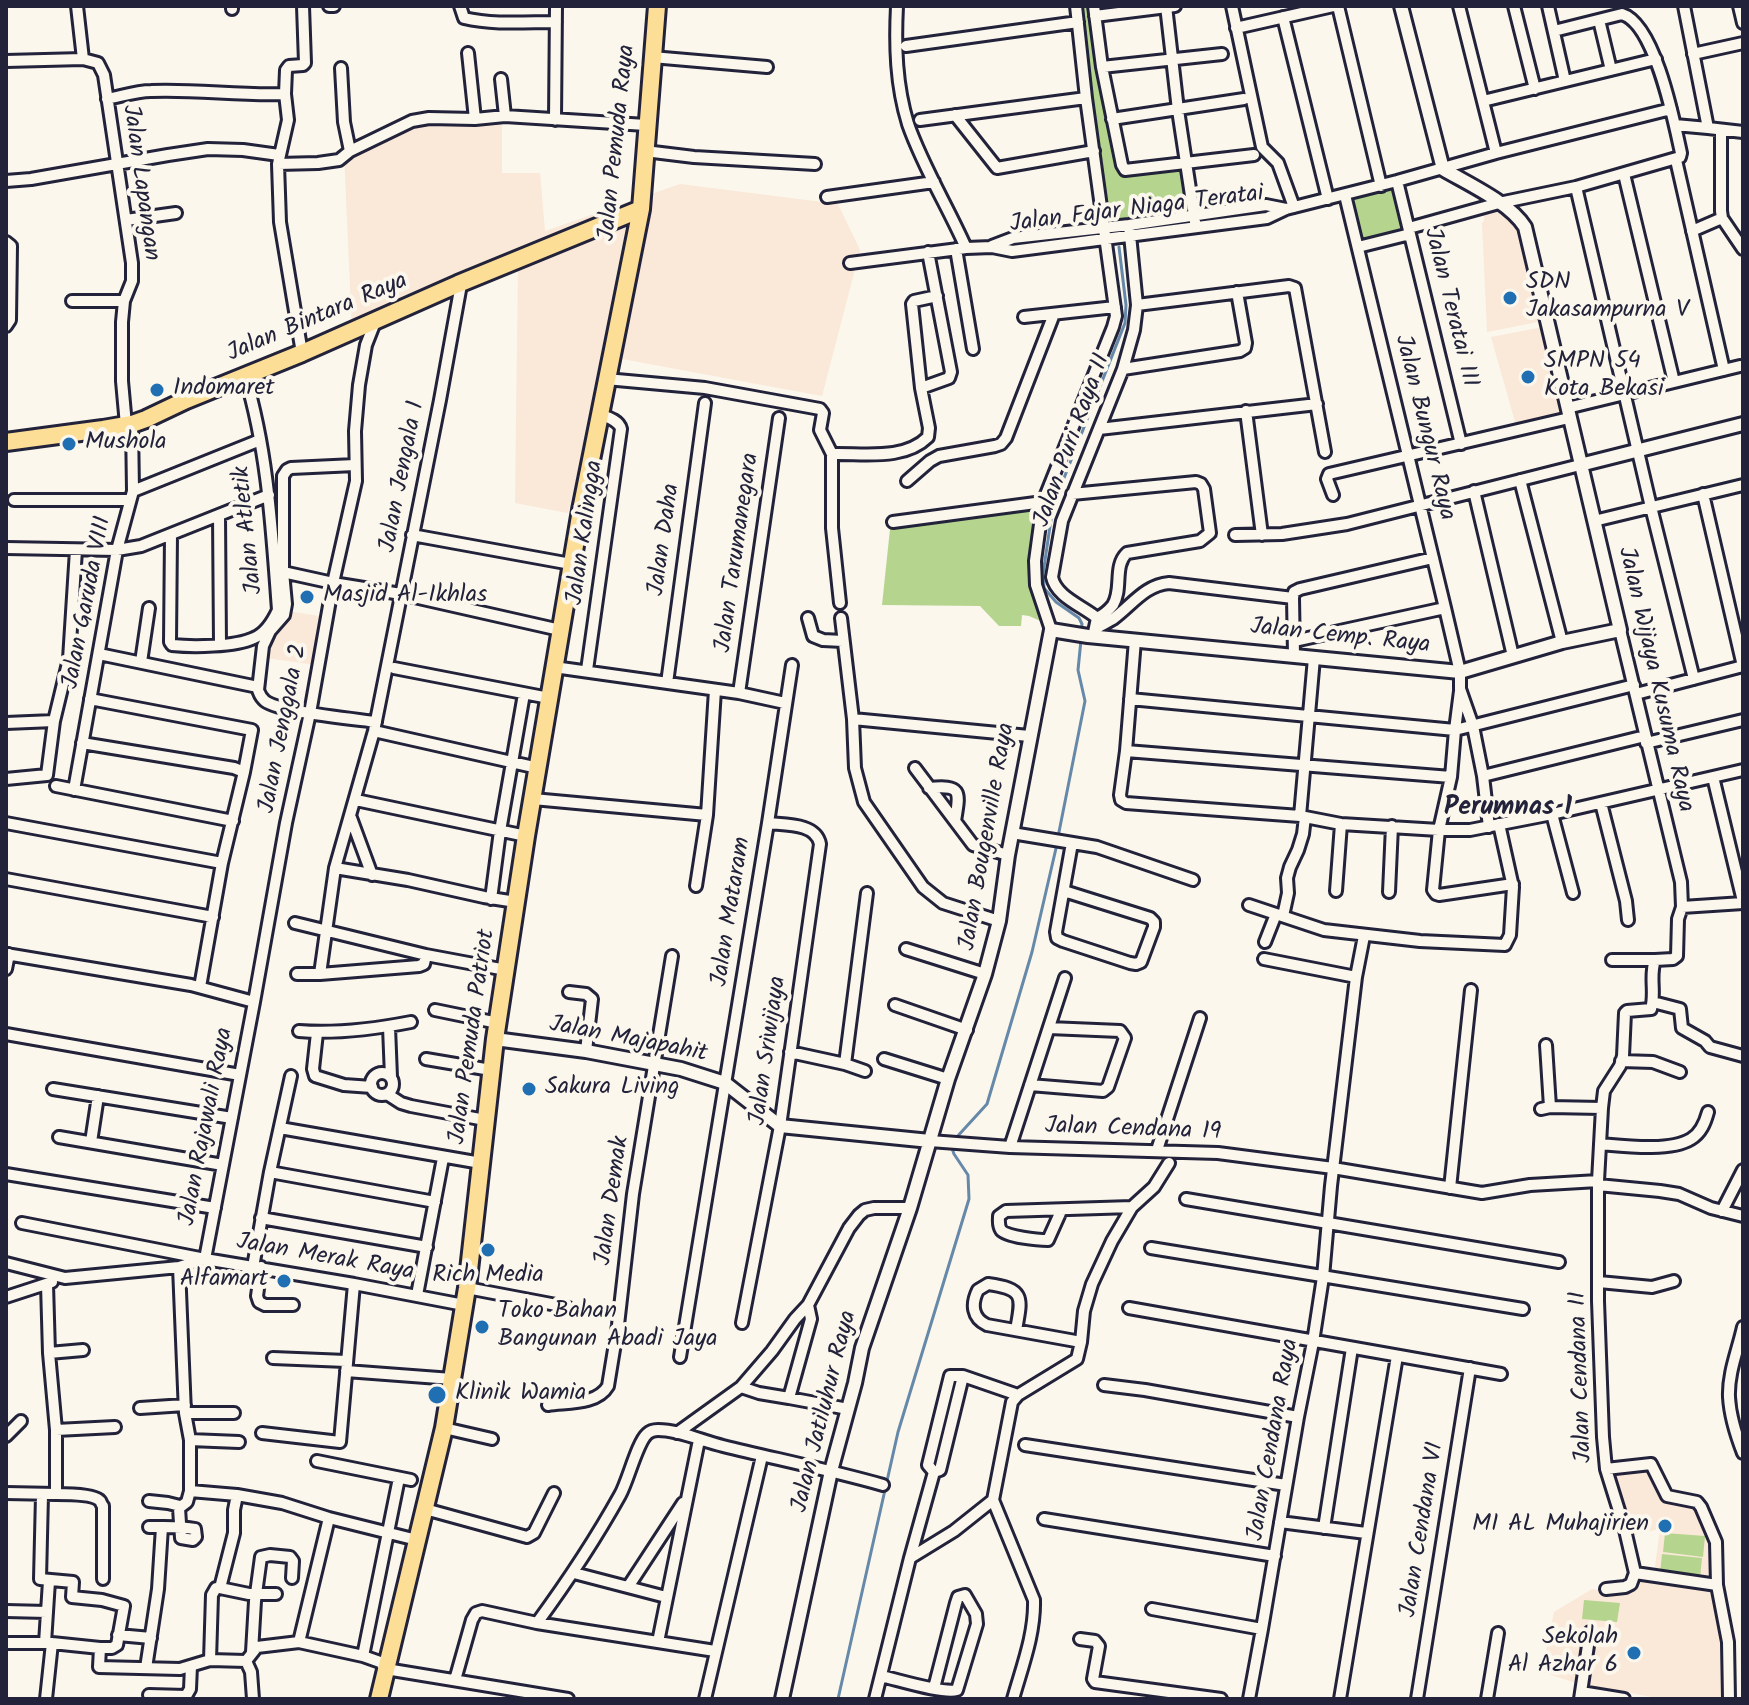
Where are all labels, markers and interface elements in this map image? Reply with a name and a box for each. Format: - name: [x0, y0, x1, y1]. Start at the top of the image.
- street label: Jalan Pemuda Raya: [594, 43, 644, 243]
- street label: Jalan Lapangan: [114, 103, 164, 263]
- street label: Jalan Fajar Niaga Teratai: [1009, 181, 1265, 241]
- street label: Jalan Teratai III: [1415, 225, 1483, 391]
- street label: Jalan Bintara Raya: [224, 268, 412, 370]
- place label: SDN Jakasampurna V: [1526, 270, 1689, 326]
- marker: SDN Jakasampurna V: [1501, 289, 1519, 307]
- street label: Jalan Bungur Raya: [1386, 332, 1460, 524]
- place label: SMPN 54 Kota Bekasi: [1544, 349, 1664, 405]
- street label: Jalan Puri Raya II: [1029, 350, 1119, 532]
- marker: SMPN 54 Kota Bekasi: [1519, 368, 1537, 386]
- place label: Indomaret: [173, 376, 274, 404]
- marker: Indomaret: [148, 381, 166, 399]
- street label: Jalan Jengala 1: [375, 399, 433, 555]
- place label: Mushola: [85, 430, 167, 458]
- marker: Mushola: [60, 435, 78, 453]
- street label: Jalan Tarumanegara: [711, 451, 767, 655]
- street label: Jalan Kalingga: [563, 459, 611, 607]
- street label: Jalan Atletik: [229, 464, 271, 596]
- street label: Jalan Daha: [644, 482, 688, 598]
- street label: Jalan Garuda VIII: [58, 514, 120, 692]
- street label: Jalan Wijaya Kusuma Raya: [1609, 545, 1699, 815]
- place label: Masjid Al-Ikhlas: [323, 583, 487, 611]
- marker: Masjid Al-Ikhlas: [298, 588, 316, 606]
- street label: Jalan Cemp. Raya: [1249, 614, 1431, 662]
- street label: Jalan Jenggala 2: [254, 642, 316, 816]
- street label: Jalan Bougenville Raya: [955, 721, 1023, 953]
- district label: Perumnas 1: [1444, 794, 1572, 826]
- street label: Jalan Mataram: [707, 835, 759, 989]
- street label: Jalan Pemuda Patriot: [445, 928, 503, 1146]
- street label: Jalan Sriwijaya: [745, 975, 795, 1127]
- street label: Jalan Majapahit: [547, 1012, 709, 1070]
- street label: Jalan Rajawali Raya: [175, 1026, 241, 1228]
- place label: Sakura Living: [545, 1075, 679, 1103]
- marker: Sakura Living: [520, 1080, 538, 1098]
- street label: Jalan Cendana 19: [1044, 1114, 1222, 1148]
- street label: Jalan Demak: [591, 1135, 637, 1267]
- street label: Jalan Merak Raya: [234, 1229, 416, 1289]
- marker: Rich Media: [479, 1241, 497, 1259]
- place label: Rich Media: [432, 1263, 544, 1291]
- place label: Alfamart: [180, 1267, 268, 1295]
- marker: Alfamart: [275, 1272, 293, 1290]
- street label: Jalan Cendana II: [1566, 1291, 1600, 1463]
- place label: Toko Bahan Bangunan Abadi Jaya: [498, 1299, 718, 1355]
- street label: Jalan Jatiluhur Raya: [787, 1308, 865, 1516]
- marker: Toko Bahan Bangunan Abadi Jaya: [473, 1318, 491, 1336]
- street label: Jalan Cendana Raya: [1243, 1337, 1307, 1543]
- place label: Klinik Wamia: [455, 1381, 586, 1409]
- marker: Klinik Wamia: [426, 1384, 448, 1406]
- street label: Jalan Cendana VI: [1396, 1440, 1452, 1620]
- place label: MI AL Muhajirien: [1472, 1512, 1649, 1540]
- marker: MI AL Muhajirien: [1656, 1517, 1674, 1535]
- place label: Sekolah Al Azhar 6: [1508, 1625, 1618, 1681]
- marker: Sekolah Al Azhar 6: [1625, 1644, 1643, 1662]

